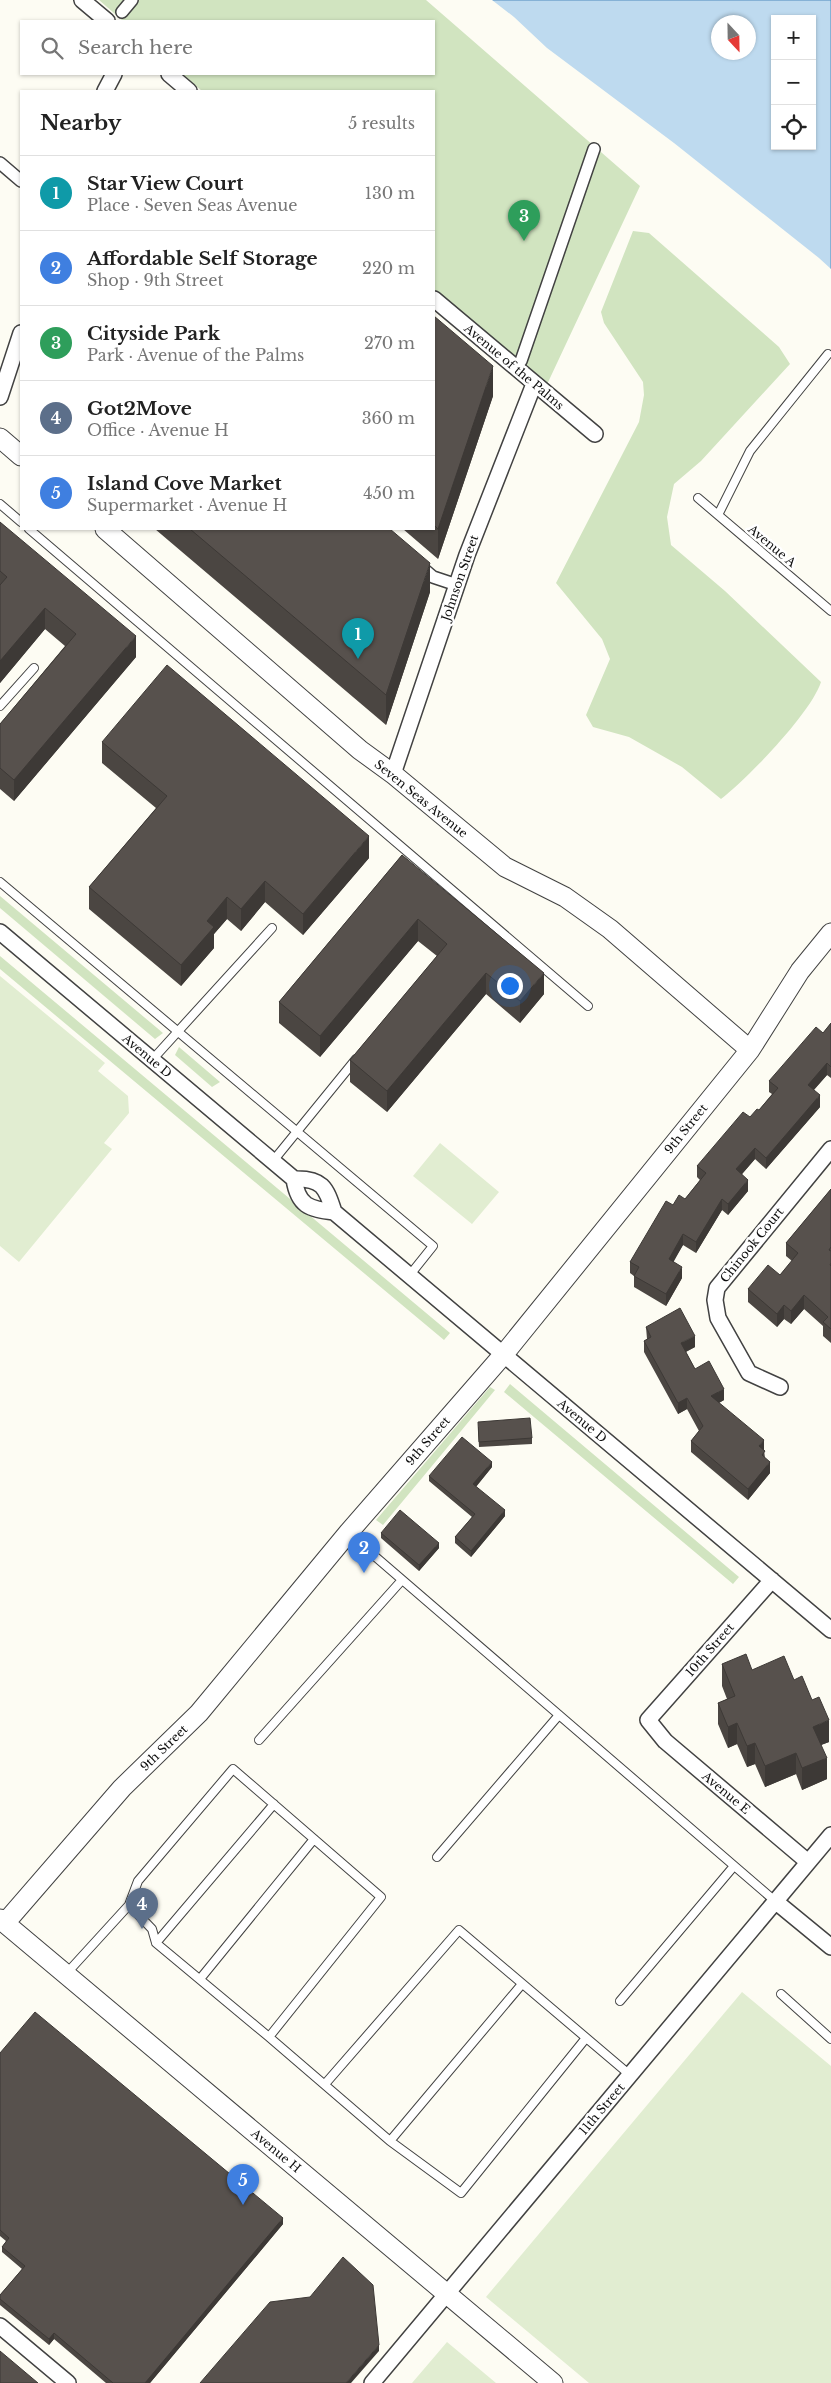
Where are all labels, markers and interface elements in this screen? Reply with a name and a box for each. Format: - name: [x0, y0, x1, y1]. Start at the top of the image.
- north arrow: [711, 15, 756, 60]
- map controls: [771, 15, 816, 150]
- button: +: [771, 15, 816, 60]
- search box: [20, 20, 435, 75]
- icon: search: [38, 34, 66, 62]
- text: Search here: [78, 36, 193, 59]
- button: −: [771, 60, 816, 105]
- button: locate: [771, 105, 816, 150]
- text: Nearby: [40, 110, 121, 136]
- text: 5 results: [348, 113, 415, 133]
- text: Star View Court: [87, 172, 244, 195]
- text: 1: [53, 183, 59, 203]
- text: 130 m: [365, 183, 415, 203]
- text: Place · Seven Seas Avenue: [87, 195, 298, 215]
- pin: 3: [508, 200, 540, 241]
- text: Affordable Self Storage: [87, 247, 318, 270]
- text: 2: [51, 258, 61, 278]
- text: 220 m: [362, 258, 415, 278]
- text: Shop · 9th Street: [87, 270, 223, 290]
- street label: Avenue of the Palms: [461, 320, 567, 413]
- text: Cityside Park: [87, 322, 220, 345]
- text: 3: [51, 333, 61, 353]
- text: 270 m: [364, 333, 415, 353]
- text: Park · Avenue of the Palms: [87, 345, 304, 365]
- text: Got2Move: [87, 397, 192, 420]
- text: 4: [51, 408, 61, 428]
- text: 360 m: [362, 408, 415, 428]
- text: Office · Avenue H: [87, 420, 229, 440]
- text: Island Cove Market: [87, 472, 282, 495]
- text: 5: [51, 483, 61, 503]
- text: 450 m: [363, 483, 415, 503]
- text: Supermarket · Avenue H: [87, 495, 287, 515]
- street label: Avenue A: [745, 521, 800, 570]
- street label: Johnson Street: [437, 532, 481, 625]
- pin: 1: [342, 618, 374, 659]
- street label: Seven Seas Avenue: [372, 756, 471, 841]
- your location: [497, 973, 523, 999]
- street label: Avenue D: [119, 1030, 175, 1081]
- street label: 9th Street: [661, 1100, 711, 1157]
- street label: Chinook Court: [717, 1204, 787, 1285]
- street label: Avenue D: [554, 1395, 610, 1446]
- street label: 9th Street: [402, 1413, 453, 1468]
- pin: 2: [348, 1532, 380, 1573]
- street label: 10th Street: [682, 1619, 737, 1680]
- street label: 9th Street: [137, 1721, 191, 1774]
- street label: Avenue E: [699, 1768, 754, 1817]
- pin: 4: [126, 1888, 158, 1929]
- street label: 11th Street: [576, 2079, 628, 2138]
- street label: Avenue H: [248, 2125, 304, 2176]
- pin: 5: [227, 2164, 259, 2205]

